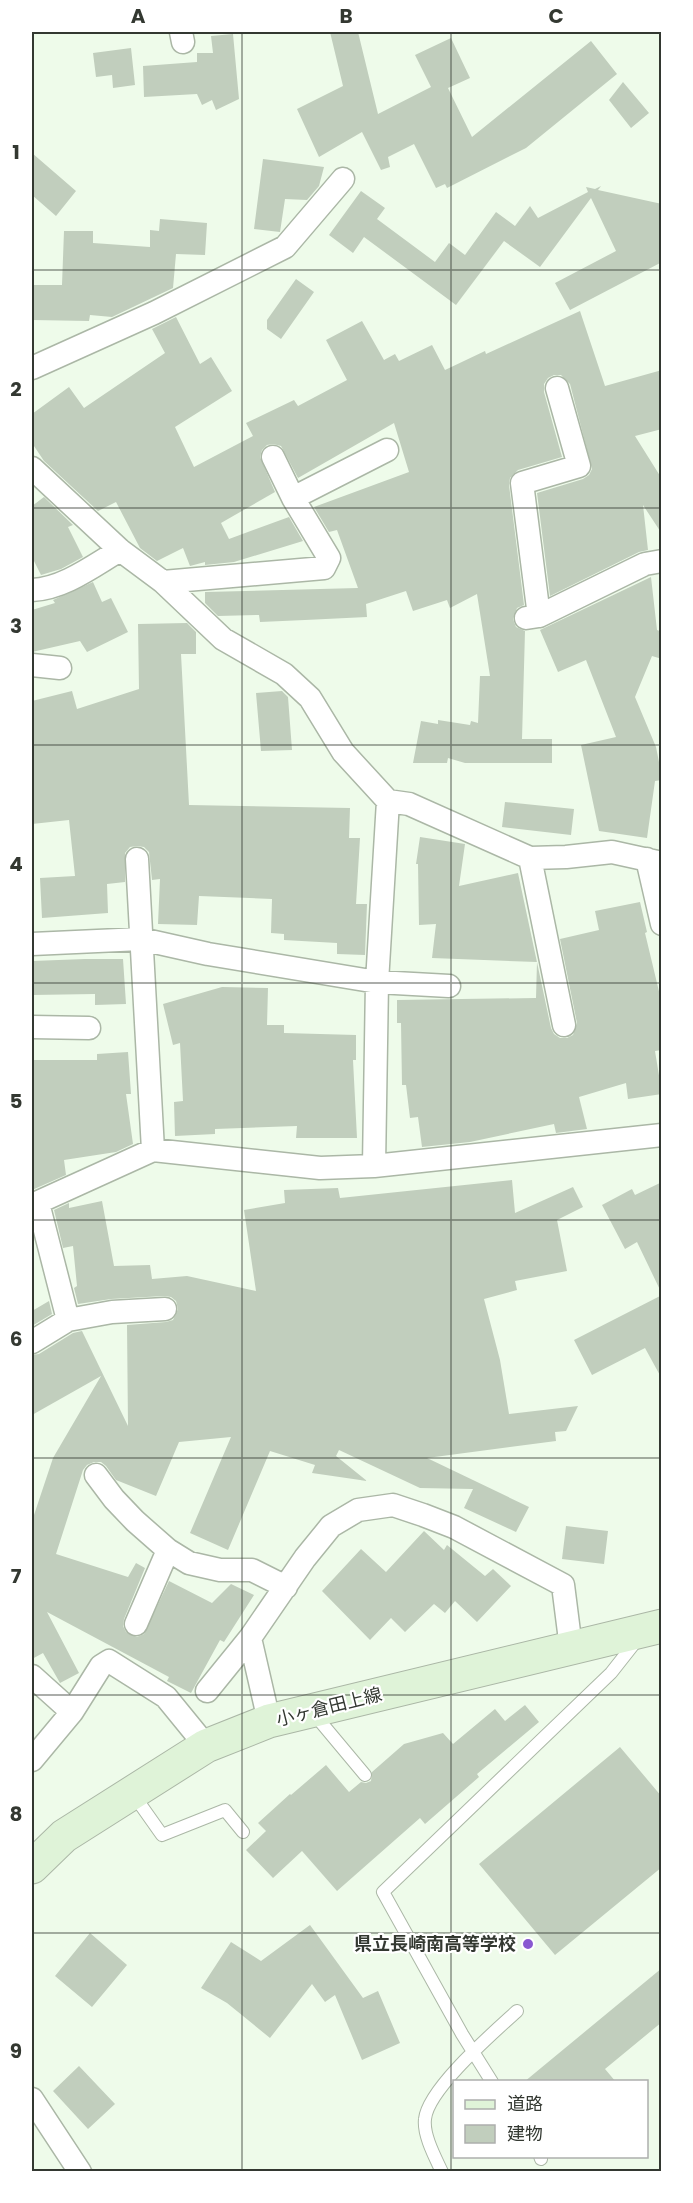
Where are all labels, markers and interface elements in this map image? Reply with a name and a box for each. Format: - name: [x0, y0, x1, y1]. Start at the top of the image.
- text: A: [131, 2, 146, 30]
- text: B: [339, 2, 353, 30]
- text: C: [548, 2, 564, 30]
- text: 1: [12, 138, 20, 166]
- text: 2: [10, 375, 22, 403]
- text: 3: [10, 612, 22, 640]
- text: 4: [9, 850, 23, 878]
- text: 5: [10, 1087, 23, 1115]
- text: 6: [10, 1325, 22, 1353]
- text: 7: [11, 1562, 22, 1590]
- street label: 小ヶ倉田上線: [273, 1681, 384, 1732]
- text: 8: [10, 1800, 22, 1828]
- place label: 県立長崎南高等学校: [354, 1931, 516, 1956]
- marker: 県立長崎南高等学校: [521, 1937, 535, 1951]
- text: 9: [10, 2037, 22, 2065]
- legend: [453, 2080, 648, 2158]
- text: 道路: [507, 2091, 543, 2116]
- text: 建物: [507, 2121, 543, 2146]

